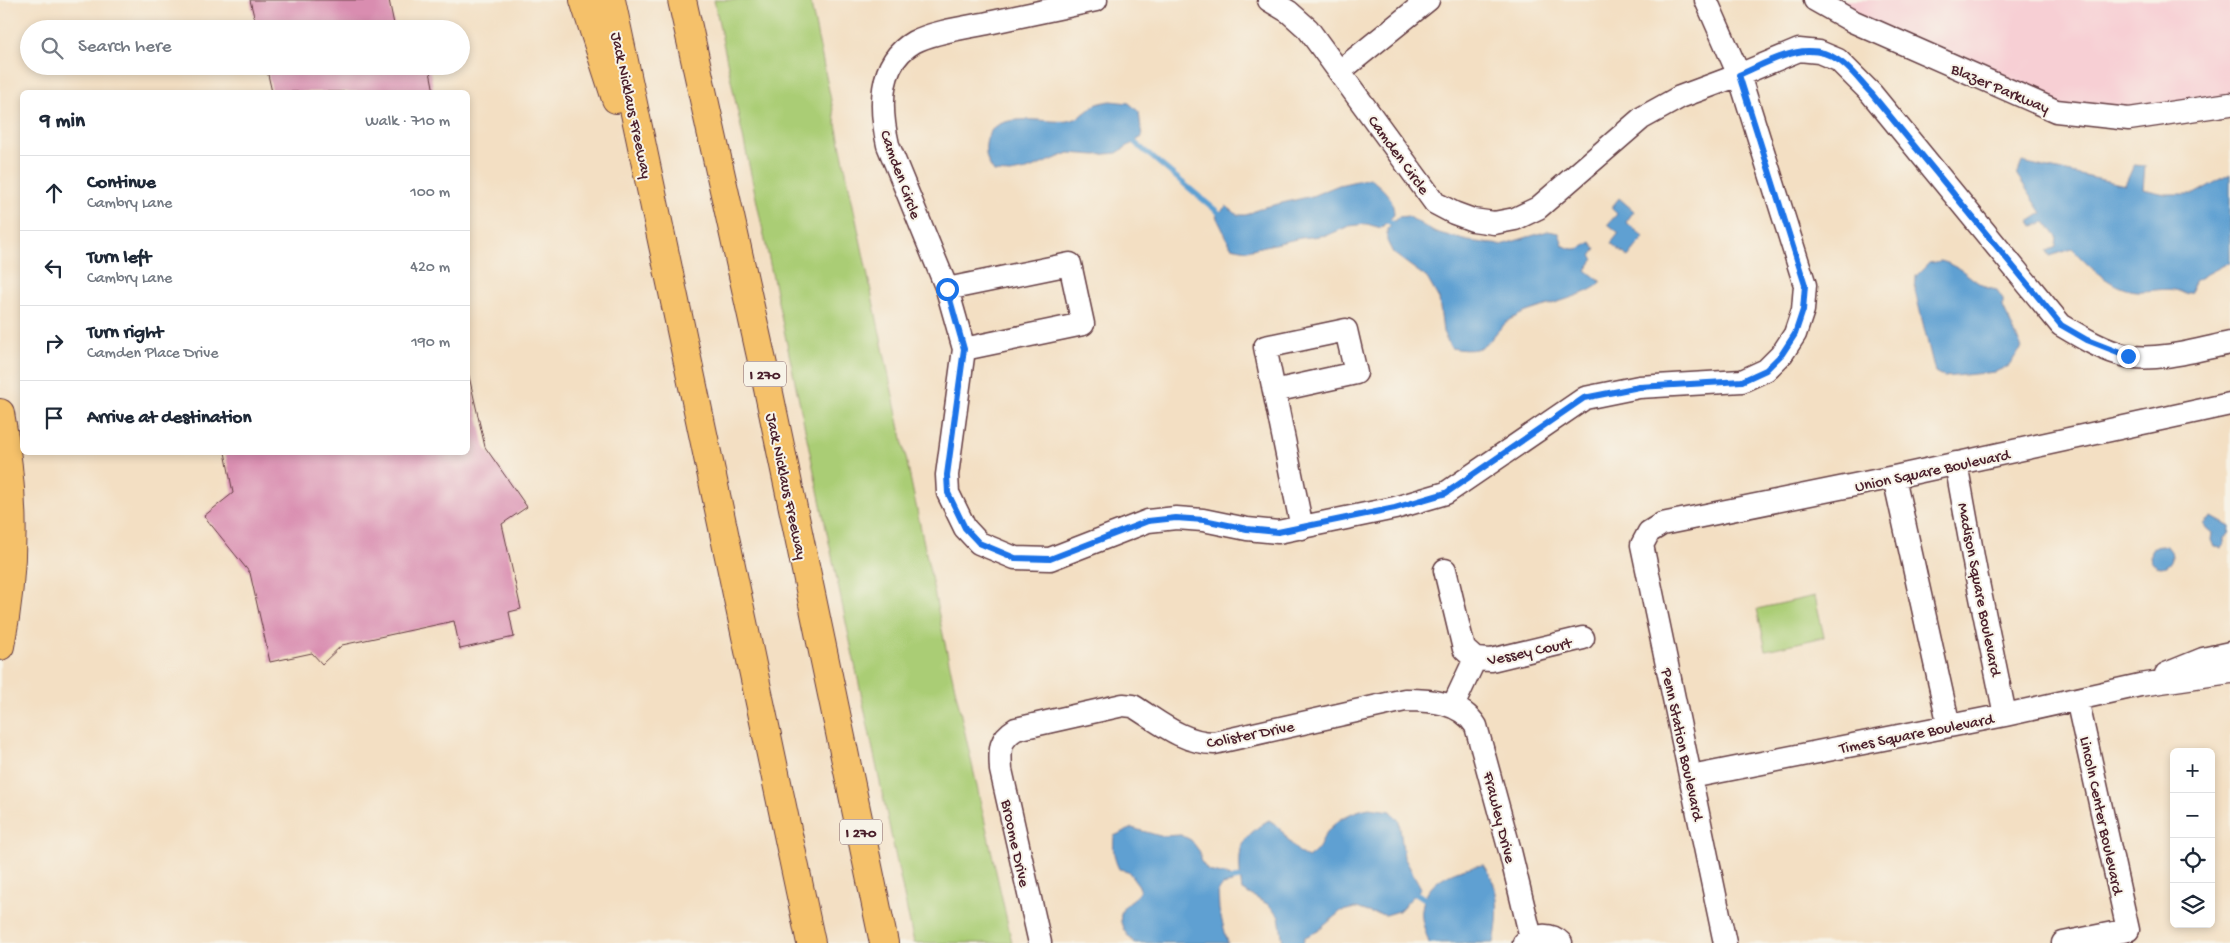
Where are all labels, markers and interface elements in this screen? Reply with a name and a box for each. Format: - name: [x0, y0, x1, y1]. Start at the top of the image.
- search box: [20, 20, 470, 75]
- street label: Jack Nicklaus Freeway: [605, 31, 654, 181]
- icon: search: [38, 34, 66, 62]
- text: Search here: [78, 36, 172, 59]
- street label: Blazer Parkway: [1947, 61, 2052, 120]
- text: 9 min: [40, 110, 85, 135]
- text: Walk · 710 m: [365, 113, 450, 132]
- street label: Camden Circle: [1362, 113, 1433, 200]
- street label: Camden Circle: [874, 128, 924, 223]
- text: Continue: [87, 172, 156, 195]
- icon: ahead: [40, 179, 68, 207]
- text: 100 m: [410, 184, 450, 203]
- text: Cambry Lane: [87, 195, 172, 214]
- text: Turn left: [87, 247, 151, 270]
- icon: left: [40, 254, 68, 282]
- text: 420 m: [410, 259, 450, 278]
- text: Cambry Lane: [87, 270, 172, 289]
- route start: [936, 278, 959, 301]
- text: Turn right: [87, 322, 163, 345]
- icon: right: [40, 329, 68, 357]
- text: 190 m: [411, 334, 450, 353]
- text: Camden Place Drive: [87, 345, 219, 364]
- route end: [2117, 345, 2140, 368]
- road number: I 270: [744, 362, 786, 386]
- icon: arrive: [40, 404, 68, 432]
- text: Arrive at destination: [87, 407, 251, 430]
- street label: Jack Nicklaus Freeway: [760, 412, 809, 562]
- street label: Union Square Boulevard: [1854, 446, 2013, 498]
- street label: Madison Square Boulevard: [1951, 501, 2004, 680]
- street label: Vessey Court: [1485, 635, 1575, 672]
- street label: Penn Station Boulevard: [1655, 666, 1706, 824]
- street label: Times Square Boulevard: [1837, 711, 1997, 760]
- street label: Colister Drive: [1205, 718, 1297, 754]
- street label: Lincoln Center Boulevard: [2074, 735, 2126, 898]
- map controls: [2170, 748, 2215, 928]
- button: +: [2170, 748, 2215, 793]
- street label: Frawley Drive: [1477, 769, 1518, 866]
- button: −: [2170, 793, 2215, 838]
- street label: Broome Drive: [995, 797, 1032, 890]
- road number: I 270: [840, 820, 882, 844]
- button: locate: [2170, 838, 2215, 883]
- button: layers: [2170, 883, 2215, 928]

